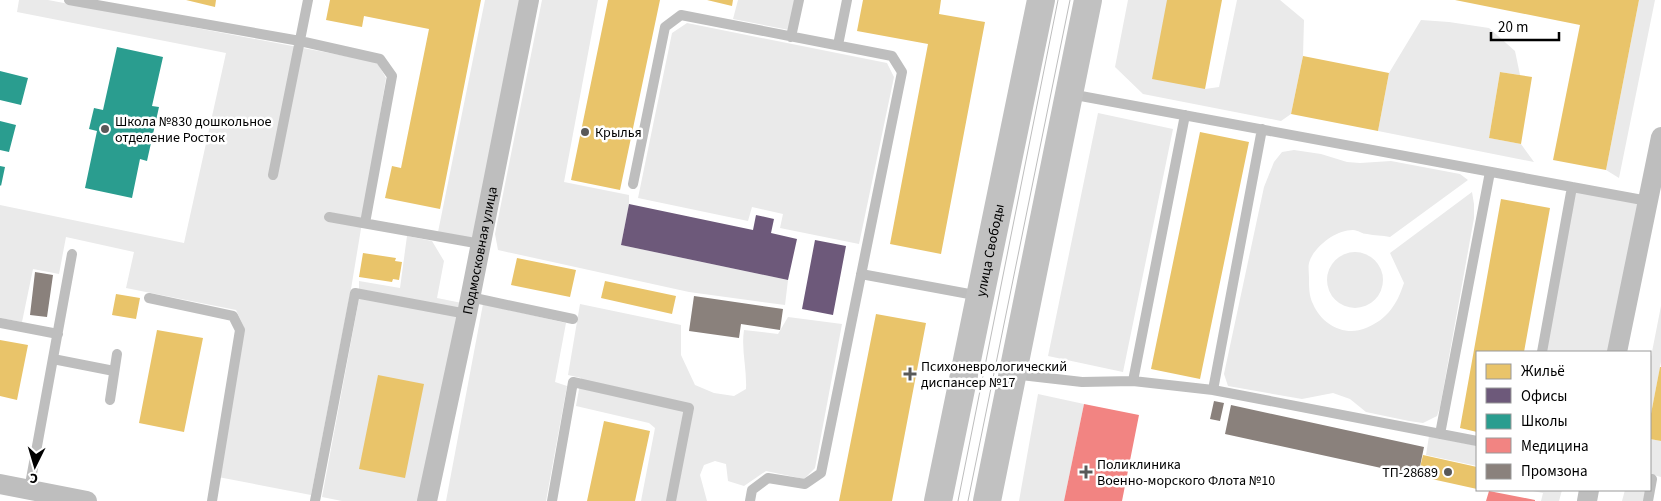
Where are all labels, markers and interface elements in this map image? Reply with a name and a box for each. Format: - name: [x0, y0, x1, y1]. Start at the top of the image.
- scale bar: [1491, 10, 1558, 42]
- text: 20 m: [1498, 17, 1528, 38]
- place label: Школа №830 дошкольное отделение Росток: [115, 112, 272, 148]
- marker: Школа №830 дошкольное отделение Росток: [99, 123, 111, 135]
- place label: Крылья: [595, 123, 642, 143]
- marker: Крылья: [579, 126, 591, 138]
- street label: Подмосковная улица: [458, 185, 503, 316]
- street label: улица Свободы: [971, 202, 1010, 299]
- legend: [1476, 351, 1651, 491]
- place label: Психоневрологический диспансер №17: [921, 357, 1067, 393]
- text: Жильё: [1521, 361, 1565, 382]
- marker: Психоневрологический диспансер №17: [903, 367, 917, 381]
- text: Офисы: [1521, 386, 1567, 407]
- text: Школы: [1521, 411, 1568, 432]
- text: Медицина: [1521, 436, 1589, 457]
- north arrow: [10, 441, 60, 491]
- place label: Поликлиника Военно-морского Флота №10: [1097, 455, 1275, 491]
- text: Промзона: [1521, 461, 1588, 482]
- place label: ТП-28689: [1382, 463, 1438, 483]
- marker: Поликлиника Военно-морского Флота №10: [1079, 465, 1093, 479]
- marker: ТП-28689: [1442, 466, 1454, 478]
- text: С: [29, 468, 39, 488]

